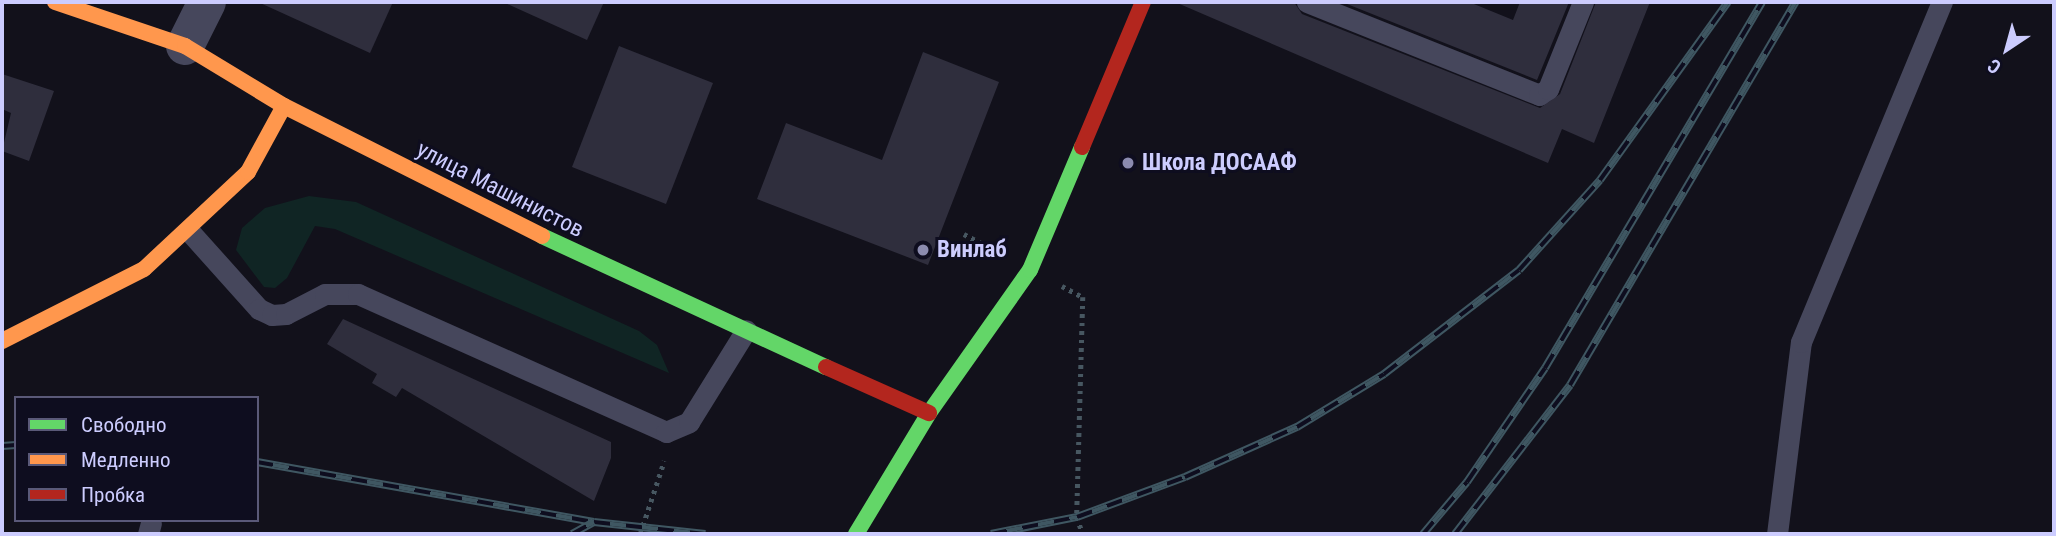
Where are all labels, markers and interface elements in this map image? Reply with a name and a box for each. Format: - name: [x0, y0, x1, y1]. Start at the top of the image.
- north arrow: [1972, 14, 2042, 84]
- text: С: [1983, 54, 2006, 79]
- street label: улица Машинистов: [412, 136, 588, 244]
- place label: Школа ДОСААФ: [1142, 149, 1297, 177]
- marker: Школа ДОСААФ: [1120, 155, 1136, 171]
- place label: Винлаб: [937, 236, 1007, 264]
- marker: Винлаб: [915, 242, 931, 258]
- legend: [14, 396, 259, 522]
- text: Свободно: [81, 413, 167, 437]
- text: Медленно: [81, 448, 170, 472]
- text: Пробка: [81, 483, 145, 507]

